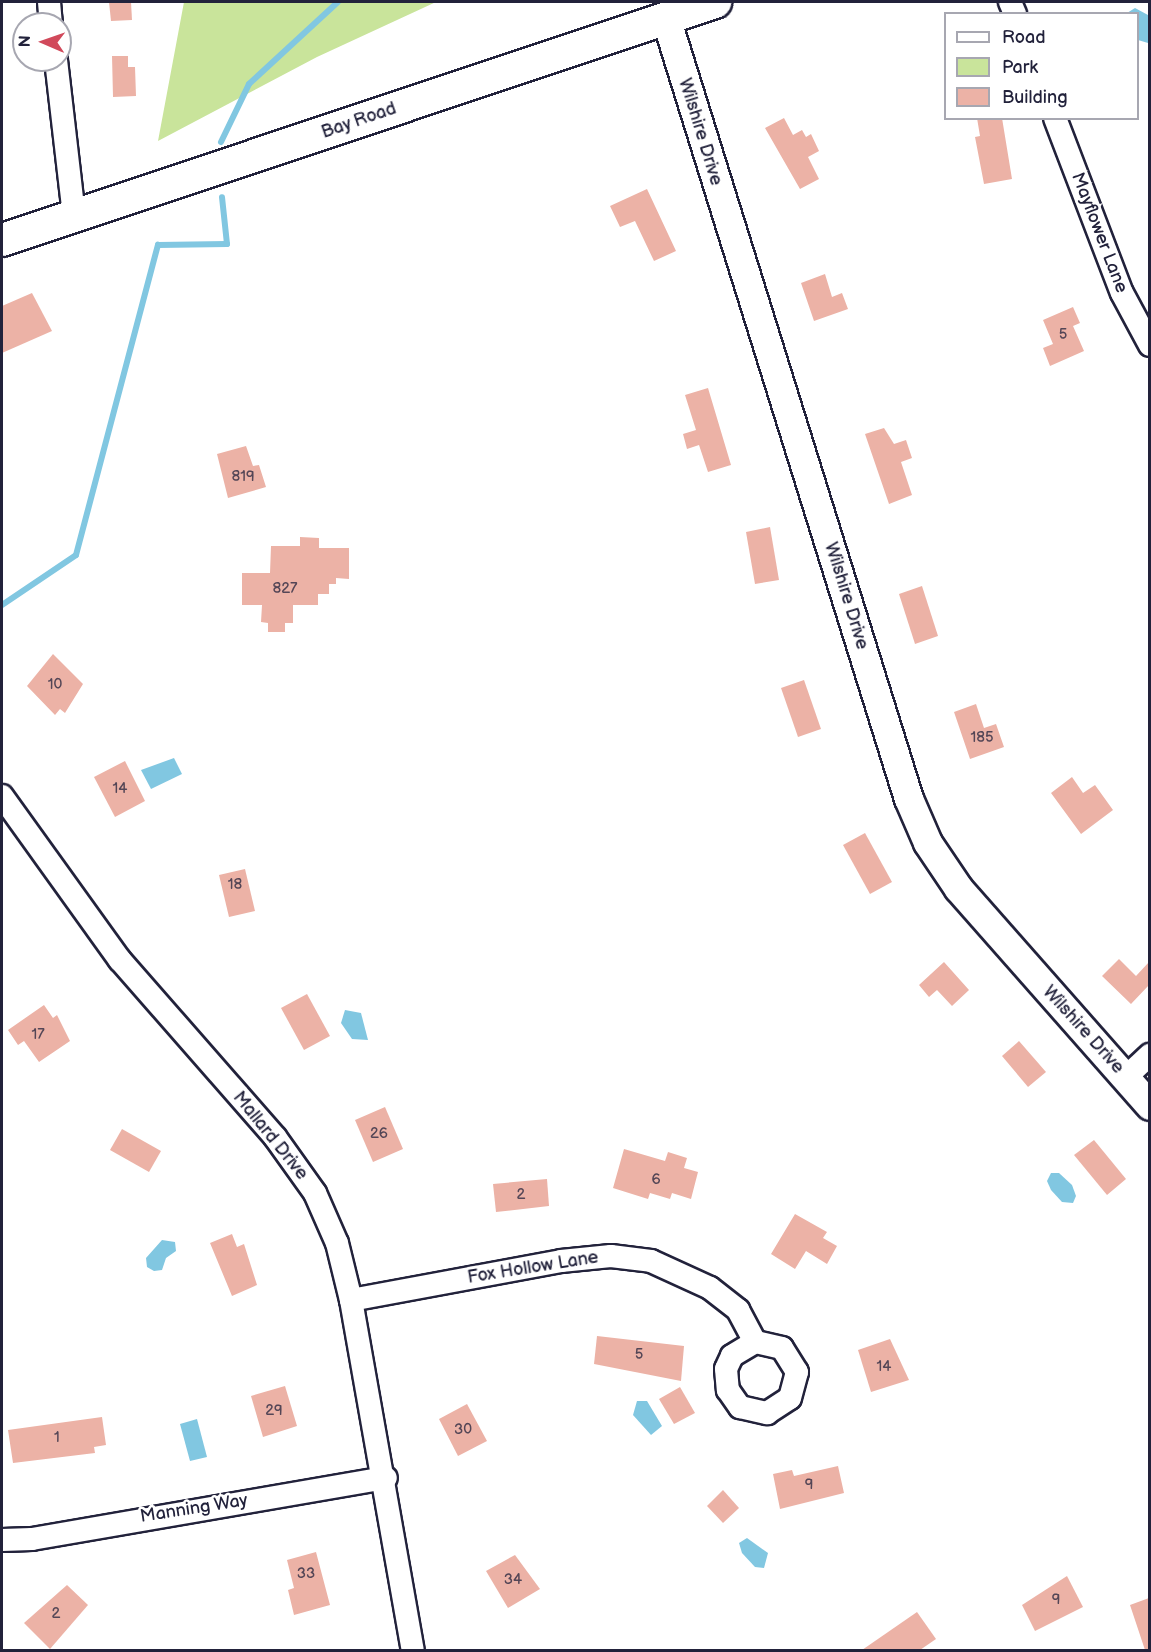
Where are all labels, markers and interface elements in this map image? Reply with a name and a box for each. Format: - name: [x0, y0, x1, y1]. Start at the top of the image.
- north arrow: [12, 12, 72, 72]
- legend: [944, 12, 1139, 120]
- text: Road: [1002, 27, 1046, 48]
- text: N: [16, 35, 35, 48]
- text: Park: [1002, 57, 1038, 78]
- street label: Wilshire Drive: [673, 76, 727, 188]
- text: Building: [1002, 87, 1068, 108]
- street label: Bay Road: [318, 98, 400, 144]
- street label: Mayflower Lane: [1066, 170, 1132, 296]
- house number: 5: [1059, 326, 1067, 344]
- house number: 819: [231, 468, 255, 486]
- street label: Wilshire Drive: [819, 540, 873, 652]
- house number: 827: [273, 580, 297, 598]
- house number: 10: [48, 676, 62, 694]
- house number: 185: [970, 729, 994, 747]
- house number: 14: [113, 780, 127, 798]
- house number: 18: [228, 876, 242, 894]
- street label: Wilshire Drive: [1038, 982, 1128, 1078]
- house number: 17: [31, 1026, 45, 1044]
- street label: Mallard Drive: [228, 1087, 312, 1185]
- house number: 26: [370, 1125, 388, 1143]
- house number: 6: [651, 1171, 661, 1189]
- house number: 2: [517, 1186, 525, 1204]
- street label: Fox Hollow Lane: [466, 1247, 600, 1289]
- house number: 5: [635, 1346, 643, 1364]
- house number: 14: [877, 1358, 891, 1376]
- house number: 29: [265, 1402, 283, 1420]
- house number: 30: [454, 1421, 472, 1439]
- house number: 1: [54, 1429, 60, 1447]
- house number: 9: [805, 1476, 813, 1494]
- street label: Manning Way: [138, 1490, 250, 1528]
- house number: 33: [297, 1565, 315, 1583]
- house number: 34: [504, 1571, 522, 1589]
- house number: 9: [1052, 1591, 1060, 1609]
- house number: 2: [52, 1605, 60, 1623]

